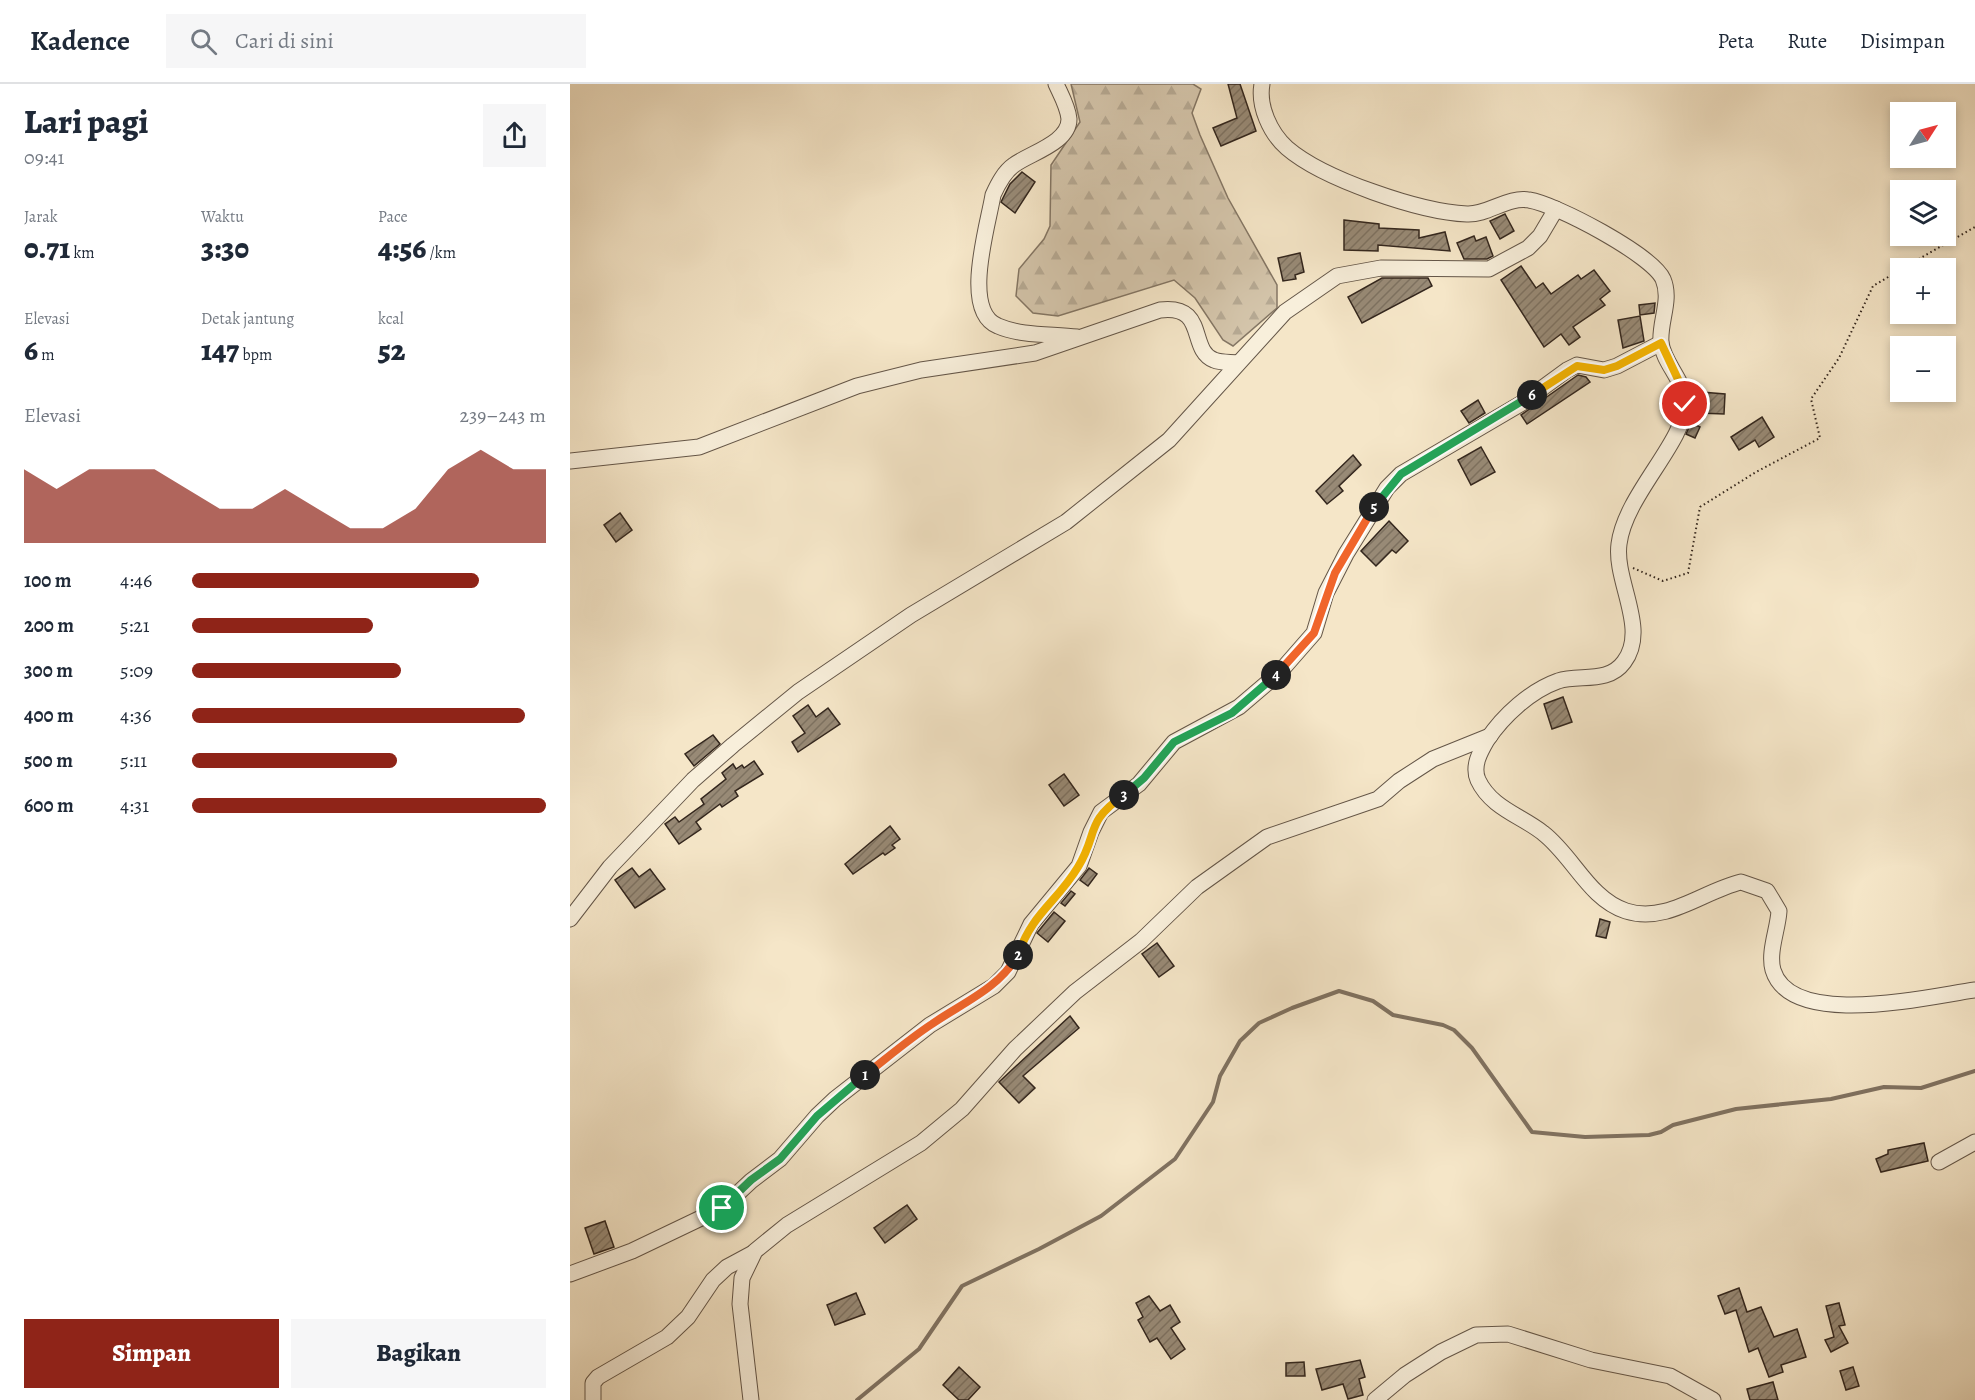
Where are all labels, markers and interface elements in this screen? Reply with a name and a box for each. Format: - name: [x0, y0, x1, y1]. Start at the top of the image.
- search box: [166, 14, 586, 68]
- text: Kadence: [30, 22, 130, 60]
- icon: search: [187, 25, 220, 58]
- text: Cari di sini: [235, 26, 334, 56]
- text: Peta: [1717, 27, 1754, 55]
- text: Rute: [1787, 27, 1827, 55]
- text: Disimpan: [1860, 27, 1945, 55]
- text: Lari pagi: [24, 99, 148, 144]
- north arrow: [1890, 102, 1956, 168]
- map controls: [1890, 102, 1956, 402]
- button: share: [483, 104, 546, 167]
- text: 09:41: [24, 144, 64, 171]
- button: layers: [1890, 180, 1956, 246]
- text: Jarak: [24, 206, 58, 228]
- text: Waktu: [201, 206, 244, 228]
- text: Pace: [378, 206, 408, 228]
- text: 0.71: [24, 228, 70, 268]
- text: 3:30: [201, 228, 249, 268]
- text: 4:56: [378, 228, 426, 268]
- text: km: [70, 242, 95, 264]
- text: /km: [426, 242, 456, 264]
- button: +: [1890, 258, 1956, 324]
- text: Elevasi: [24, 308, 70, 330]
- text: Detak jantung: [201, 308, 294, 330]
- text: kcal: [378, 308, 404, 330]
- text: 6: [24, 330, 38, 370]
- text: 147: [201, 330, 239, 370]
- text: 52: [378, 330, 405, 370]
- button: −: [1890, 336, 1956, 402]
- text: m: [38, 344, 55, 366]
- text: bpm: [239, 344, 272, 366]
- pin: [1659, 378, 1710, 429]
- pin: 6: [1517, 380, 1547, 410]
- text: 6: [1528, 384, 1536, 406]
- icon: check: [1668, 387, 1701, 420]
- text: Elevasi: [24, 402, 81, 429]
- text: 239–243 m: [459, 402, 546, 429]
- pin: 5: [1359, 492, 1389, 522]
- text: 5: [1371, 496, 1377, 518]
- text: 100 m: [24, 567, 72, 594]
- text: 4:46: [120, 567, 152, 594]
- text: 200 m: [24, 612, 74, 639]
- text: 5:21: [120, 612, 150, 639]
- text: 300 m: [24, 657, 73, 684]
- text: 5:09: [120, 657, 153, 684]
- pin: 4: [1261, 660, 1291, 690]
- text: 4: [1272, 664, 1280, 686]
- text: 400 m: [24, 702, 74, 729]
- text: 4:36: [120, 702, 151, 729]
- text: 500 m: [24, 747, 73, 774]
- text: 5:11: [120, 747, 147, 774]
- pin: 3: [1109, 780, 1139, 810]
- text: 3: [1121, 784, 1127, 806]
- text: 600 m: [24, 792, 74, 819]
- text: 4:31: [120, 792, 149, 819]
- pin: 2: [1003, 940, 1033, 970]
- text: 2: [1014, 944, 1022, 966]
- pin: 1: [850, 1060, 880, 1090]
- text: 1: [862, 1064, 868, 1086]
- pin: [696, 1182, 747, 1233]
- icon: arrive: [705, 1191, 738, 1224]
- button: Simpan: [24, 1319, 279, 1388]
- button: Bagikan: [291, 1319, 546, 1388]

